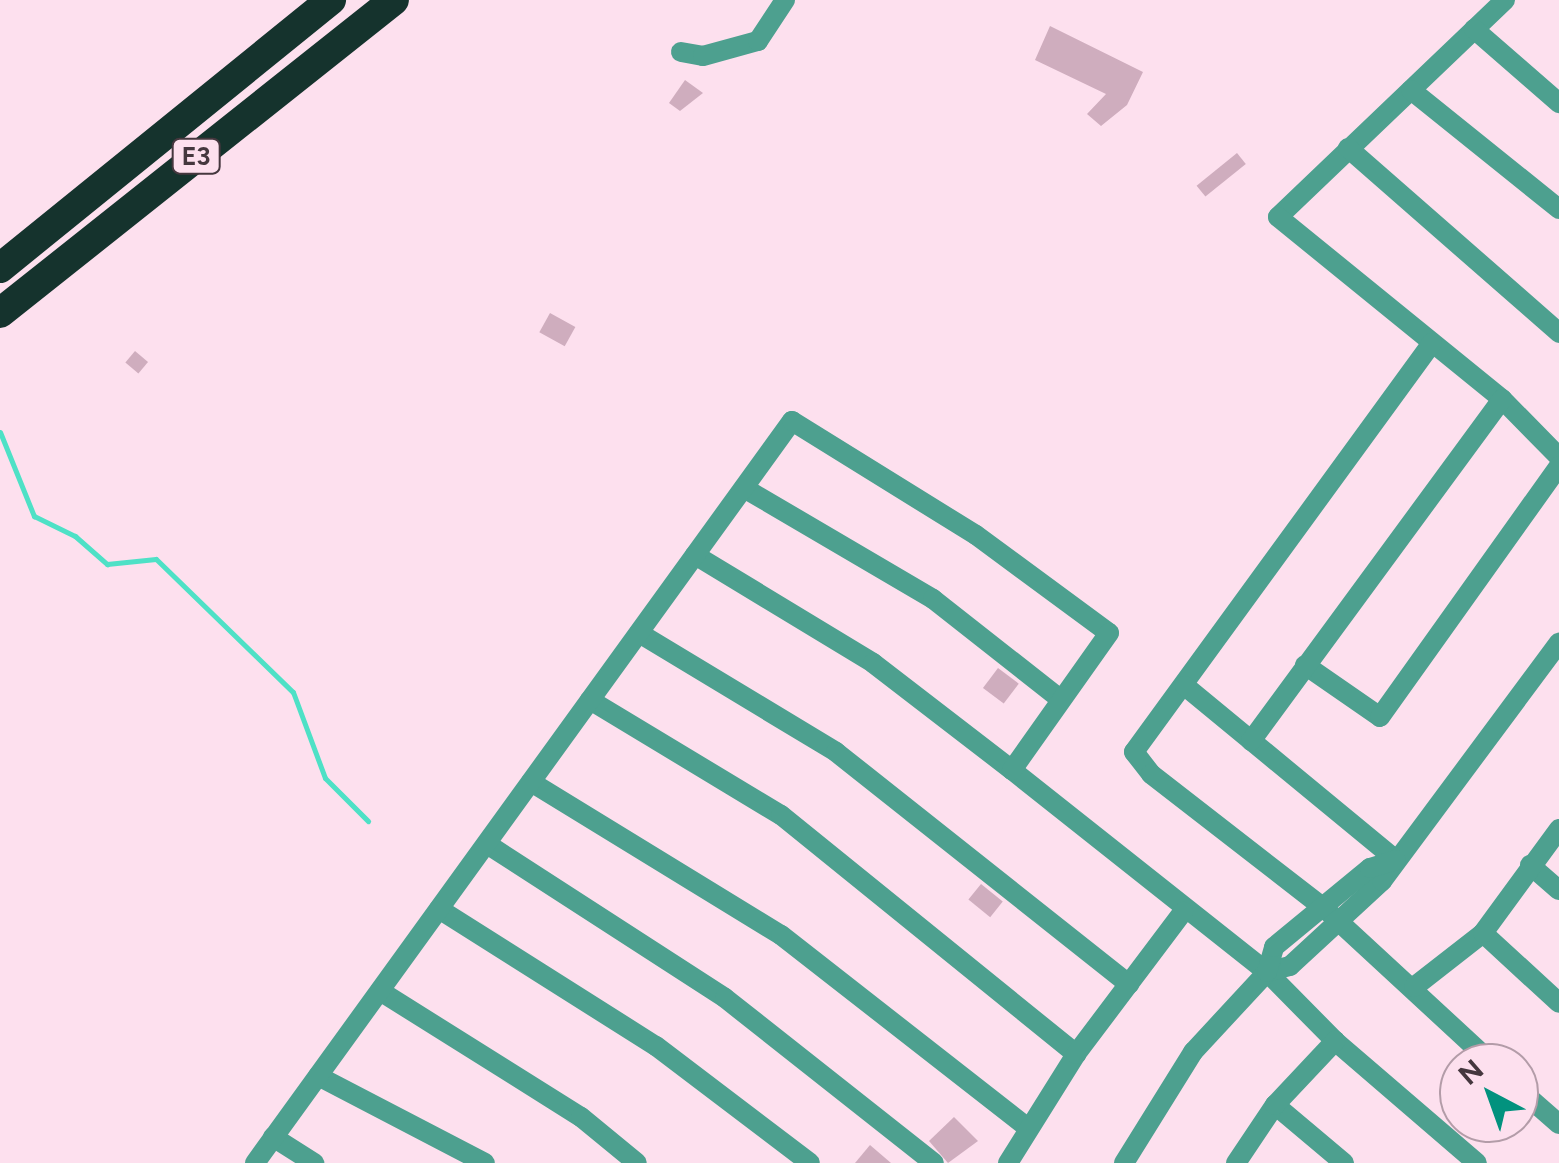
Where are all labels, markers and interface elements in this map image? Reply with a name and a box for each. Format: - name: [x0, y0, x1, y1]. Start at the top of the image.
- road number: E3: [171, 136, 221, 176]
- north arrow: [1439, 1043, 1539, 1143]
- text: N: [1451, 1052, 1490, 1092]

